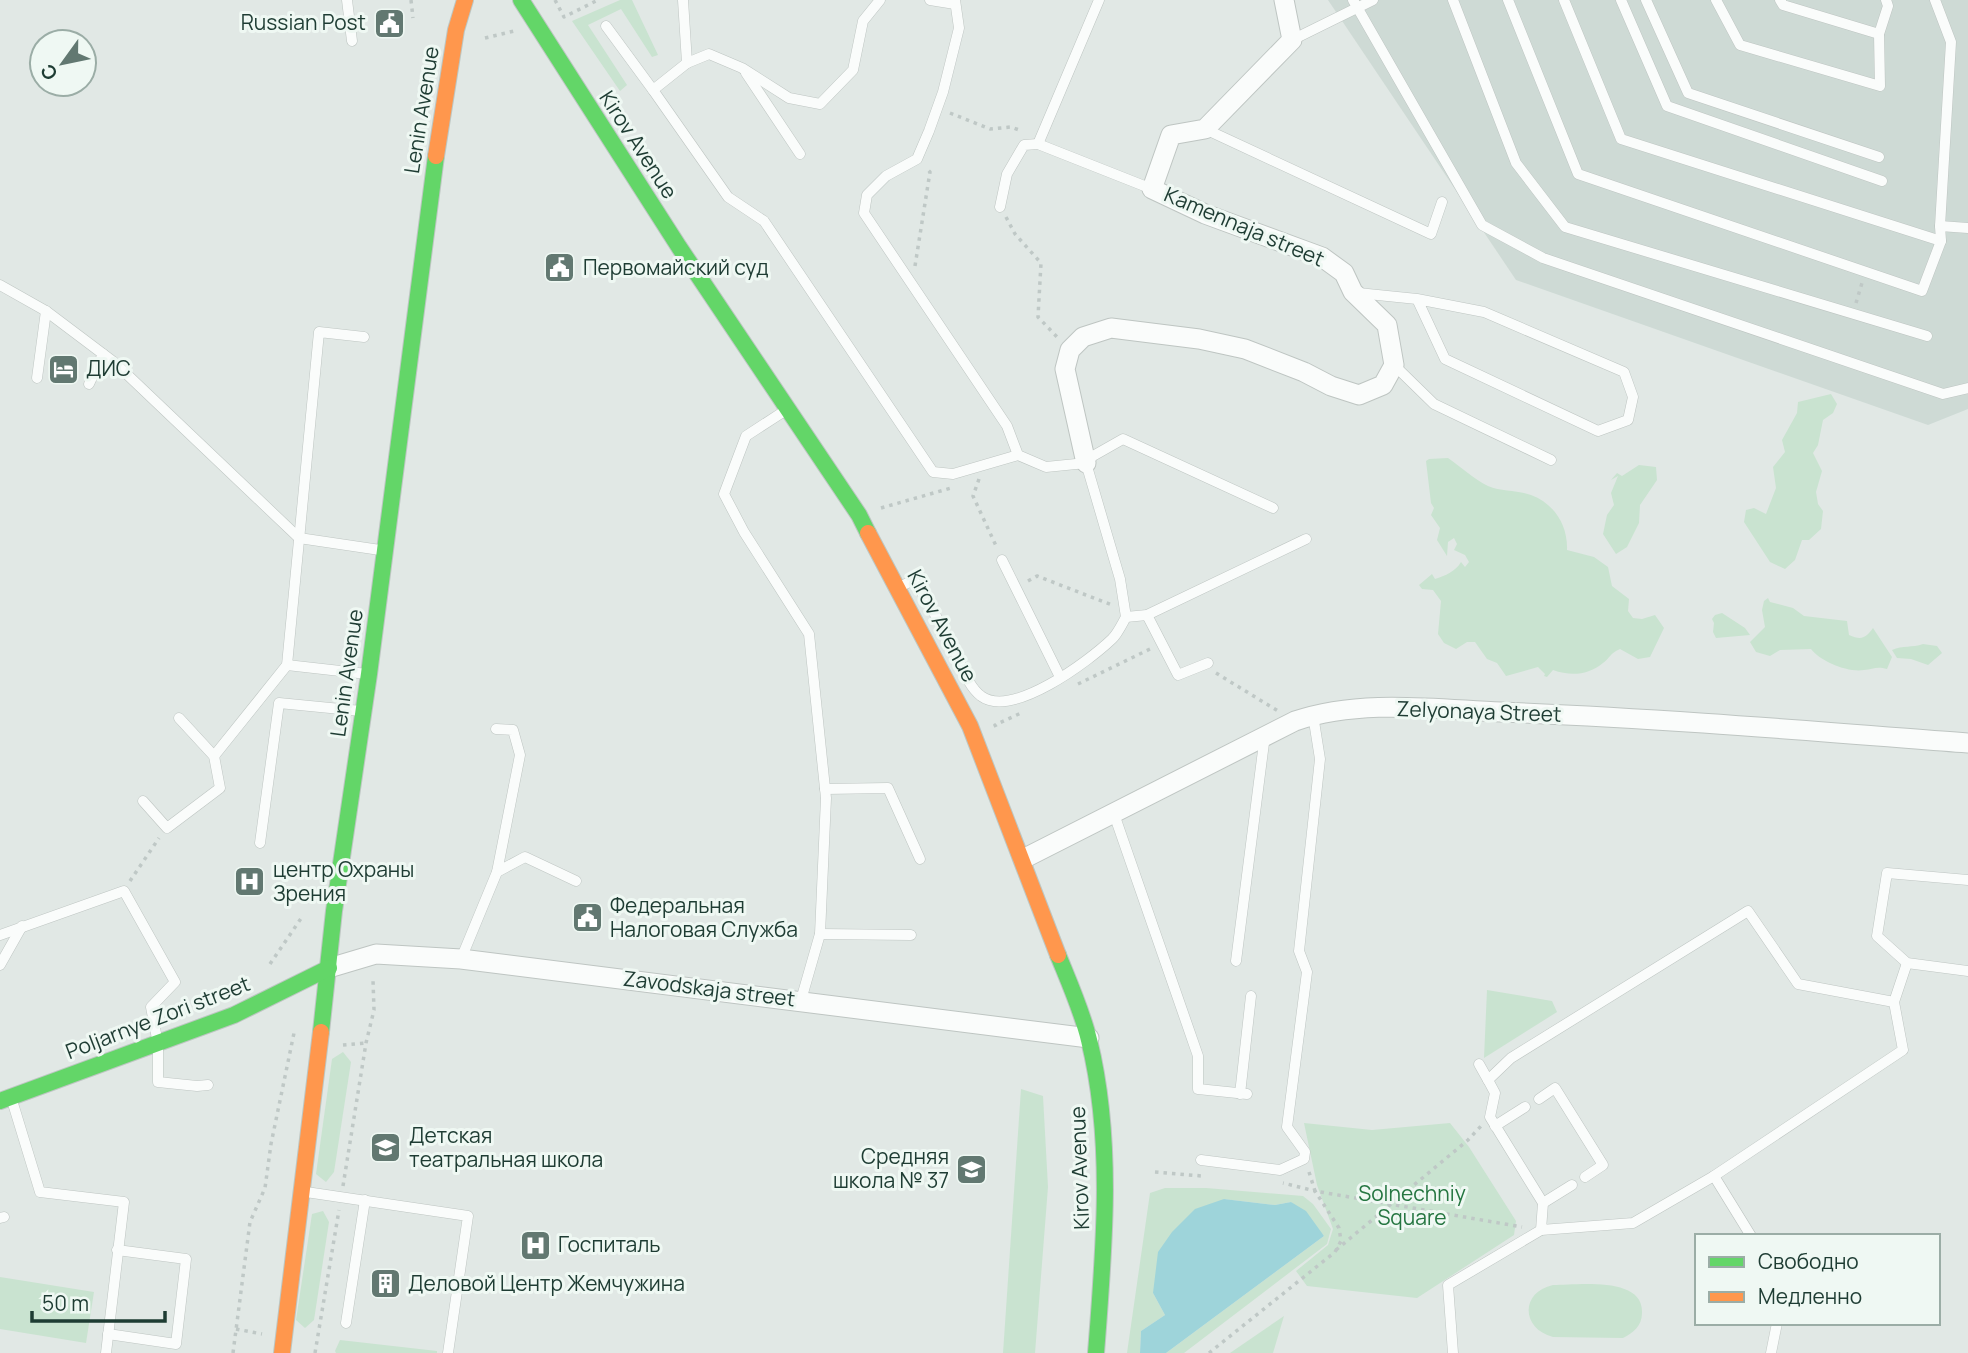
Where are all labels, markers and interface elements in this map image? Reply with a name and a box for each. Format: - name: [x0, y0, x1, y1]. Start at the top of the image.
- public building icon: Russian Post: [372, 6, 406, 40]
- place label: Russian Post: [241, 8, 366, 36]
- north arrow: [28, 28, 98, 98]
- street label: Lenin Avenue: [397, 44, 445, 176]
- text: С: [34, 59, 63, 85]
- street label: Kirov Avenue: [593, 85, 684, 204]
- street label: Kamennaja street: [1160, 180, 1329, 272]
- public building icon: Первомайский суд: [543, 251, 577, 285]
- place label: Первомайский суд: [583, 253, 769, 281]
- hotel icon: ДИС: [46, 352, 80, 386]
- place label: ДИС: [86, 354, 131, 382]
- street label: Kirov Avenue: [902, 564, 984, 687]
- street label: Lenin Avenue: [323, 607, 369, 738]
- street label: Zelyonaya Street: [1396, 694, 1562, 728]
- place label: центр Охраны Зрения: [273, 855, 414, 907]
- hospital icon: центр Охраны Зрения: [233, 865, 267, 899]
- place label: Федеральная Налоговая Служба: [610, 891, 798, 943]
- public building icon: Федеральная Налоговая Служба: [570, 901, 604, 935]
- street label: Zavodskaja street: [621, 964, 797, 1012]
- street label: Poljarnye Zori street: [61, 969, 254, 1065]
- street label: Kirov Avenue: [1063, 1106, 1095, 1230]
- place label: Детская театральная школа: [409, 1121, 603, 1173]
- school or university icon: Детская театральная школа: [369, 1131, 403, 1165]
- place label: Средняя школа № 37: [833, 1142, 949, 1194]
- school or university icon: Средняя школа № 37: [955, 1152, 989, 1186]
- park label: Solnechniy Square: [1358, 1179, 1466, 1231]
- hospital icon: Госпиталь: [518, 1228, 552, 1262]
- place label: Госпиталь: [558, 1230, 661, 1258]
- legend: [1695, 1234, 1940, 1325]
- text: Свободно: [1758, 1247, 1859, 1275]
- building icon: Деловой Центр Жемчужина: [368, 1267, 402, 1301]
- place label: Деловой Центр Жемчужина: [408, 1269, 685, 1297]
- scale bar: [32, 1280, 164, 1324]
- text: Медленно: [1758, 1282, 1862, 1310]
- text: 50 m: [42, 1289, 89, 1317]

